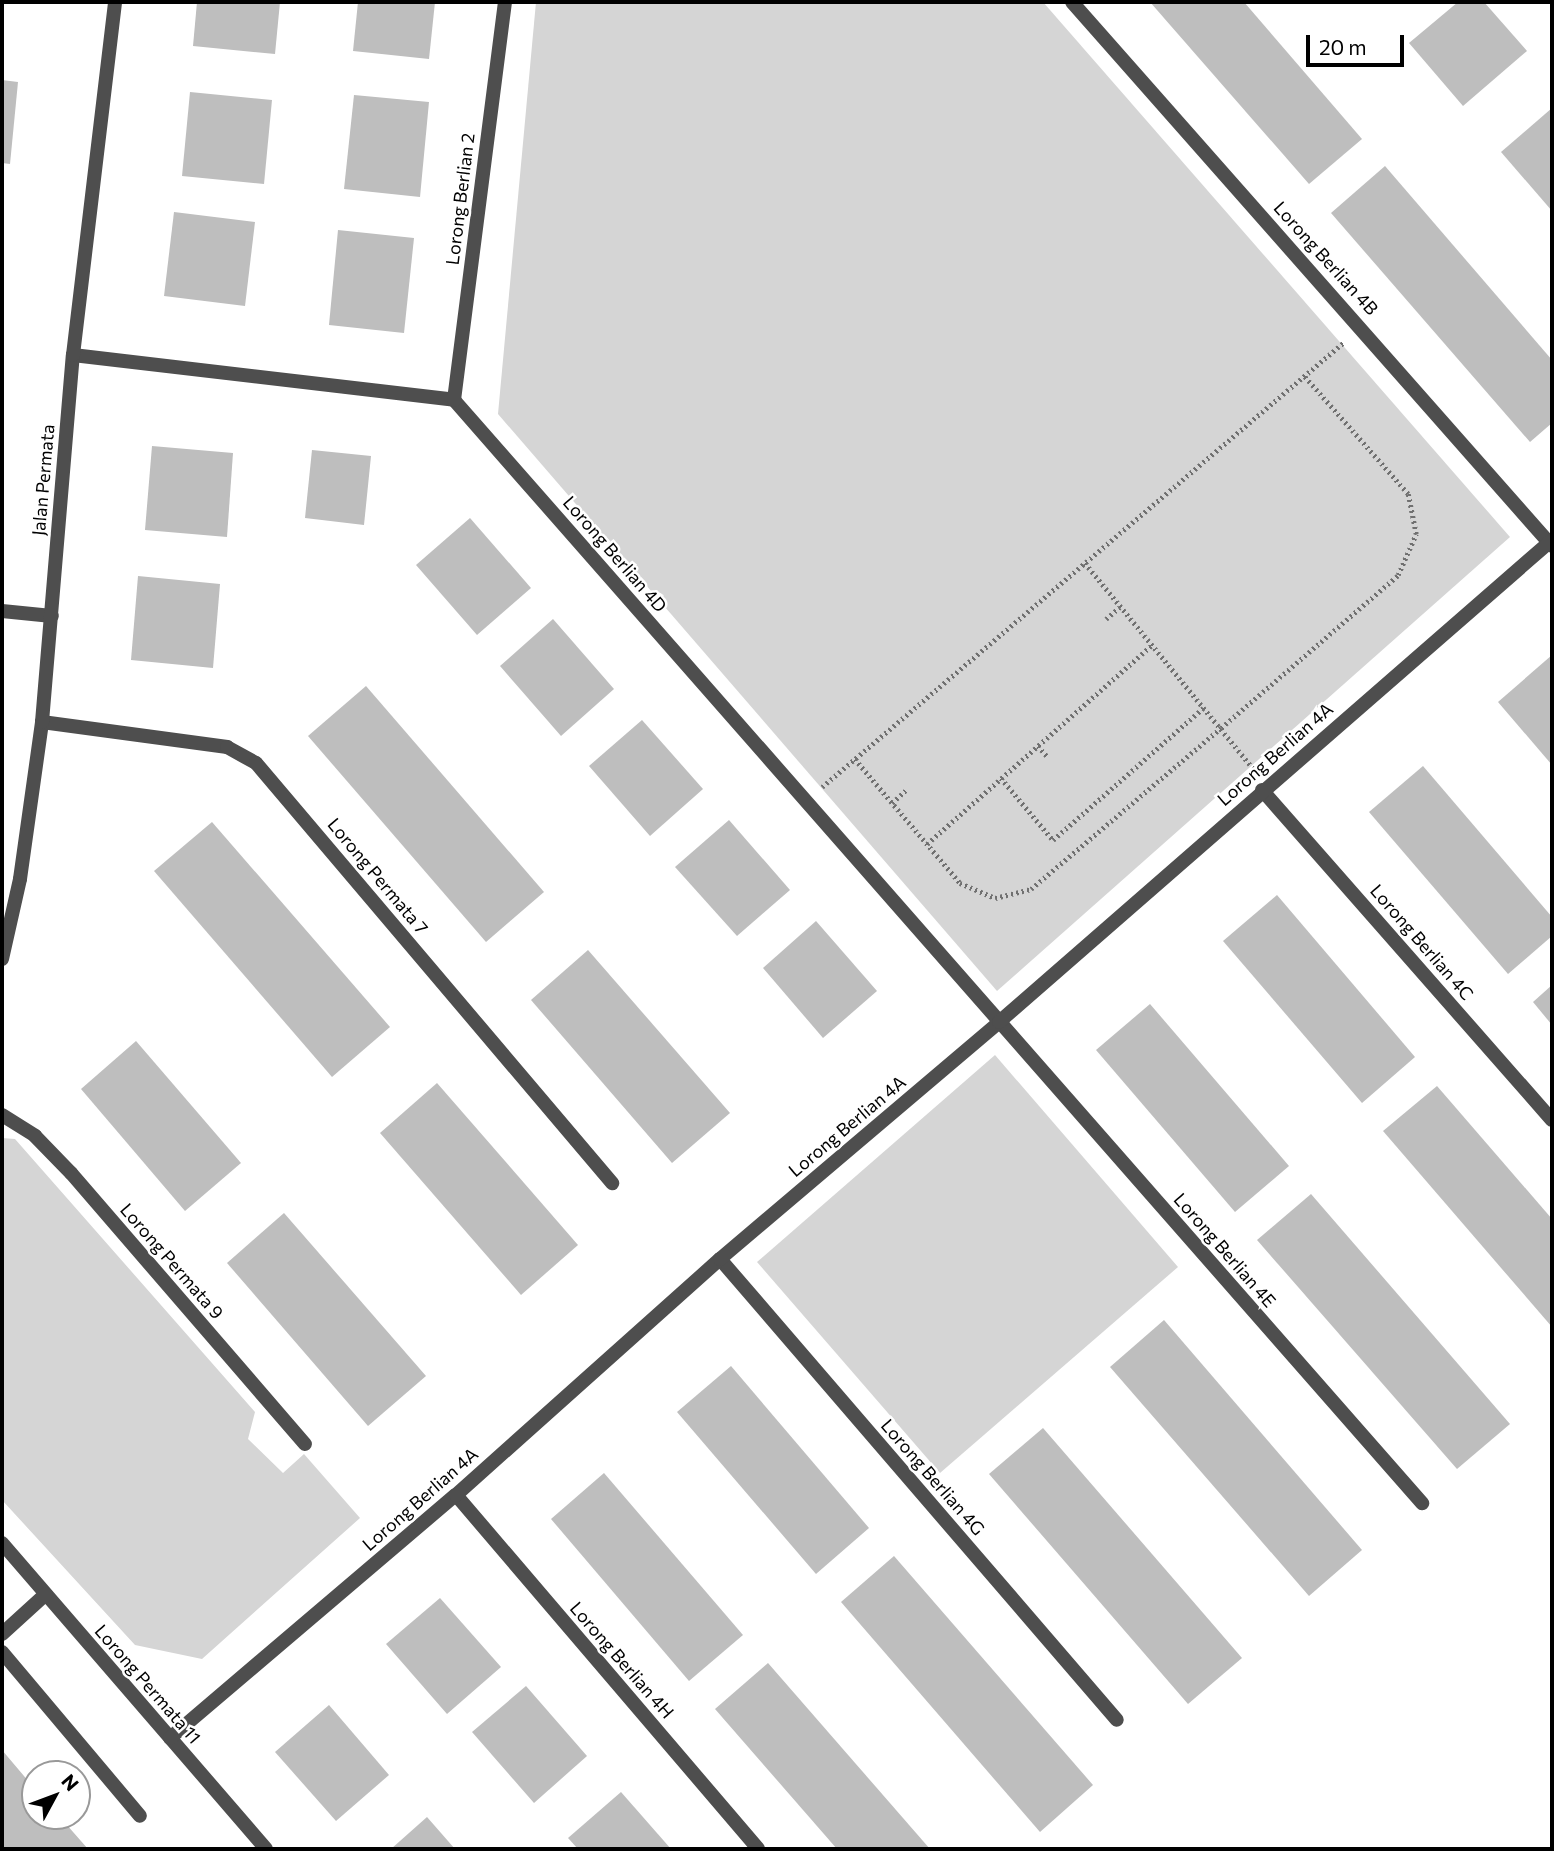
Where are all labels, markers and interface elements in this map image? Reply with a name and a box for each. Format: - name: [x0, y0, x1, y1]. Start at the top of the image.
- scale bar: [1309, 21, 1407, 65]
- text: 20 m: [1319, 34, 1367, 59]
- street label: Lorong Berlian 2: [441, 132, 479, 266]
- street label: Lorong Berlian 4B: [1269, 197, 1383, 319]
- street label: Jalan Permata: [27, 423, 59, 537]
- street label: Lorong Berlian 4D: [559, 491, 671, 617]
- street label: Lorong Berlian 4A: [1213, 698, 1337, 810]
- street label: Lorong Permata 7: [323, 814, 433, 938]
- street label: Lorong Berlian 4C: [1366, 880, 1478, 1004]
- street label: Lorong Berlian 4A: [784, 1071, 910, 1181]
- street label: Lorong Berlian 4E: [1169, 1188, 1281, 1312]
- street label: Lorong Permata 9: [116, 1199, 228, 1323]
- street label: Lorong Berlian 4G: [877, 1414, 989, 1540]
- street label: Lorong Berlian 4A: [358, 1443, 482, 1555]
- street label: Lorong Berlian 4H: [566, 1597, 678, 1723]
- street label: Lorong Permata 11: [90, 1620, 206, 1748]
- north arrow: [21, 1760, 91, 1830]
- text: N: [57, 1769, 84, 1795]

